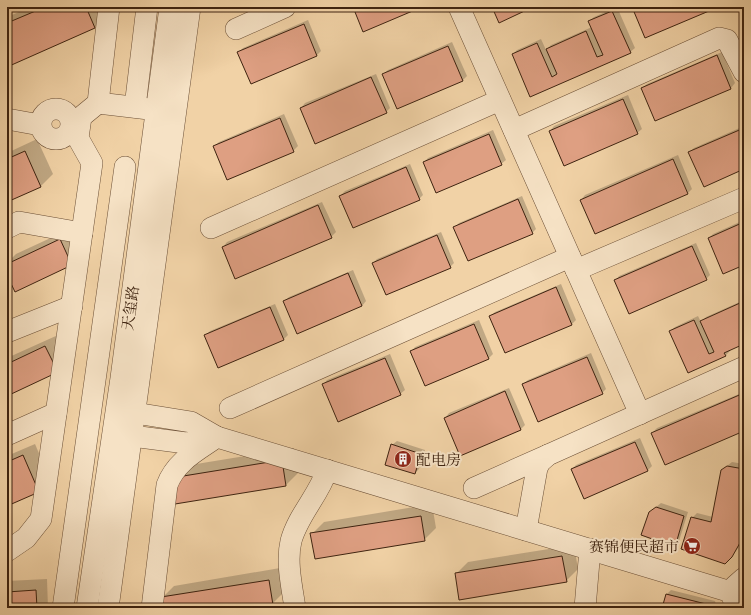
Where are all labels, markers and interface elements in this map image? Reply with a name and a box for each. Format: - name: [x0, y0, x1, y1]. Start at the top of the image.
- street label: 天玺路: [117, 284, 143, 332]
- building icon: 配电房: [393, 449, 413, 469]
- place label: 配电房: [416, 450, 461, 469]
- supermarket icon: 赛锦便民超市: [682, 536, 702, 556]
- place label: 赛锦便民超市: [589, 537, 679, 556]

